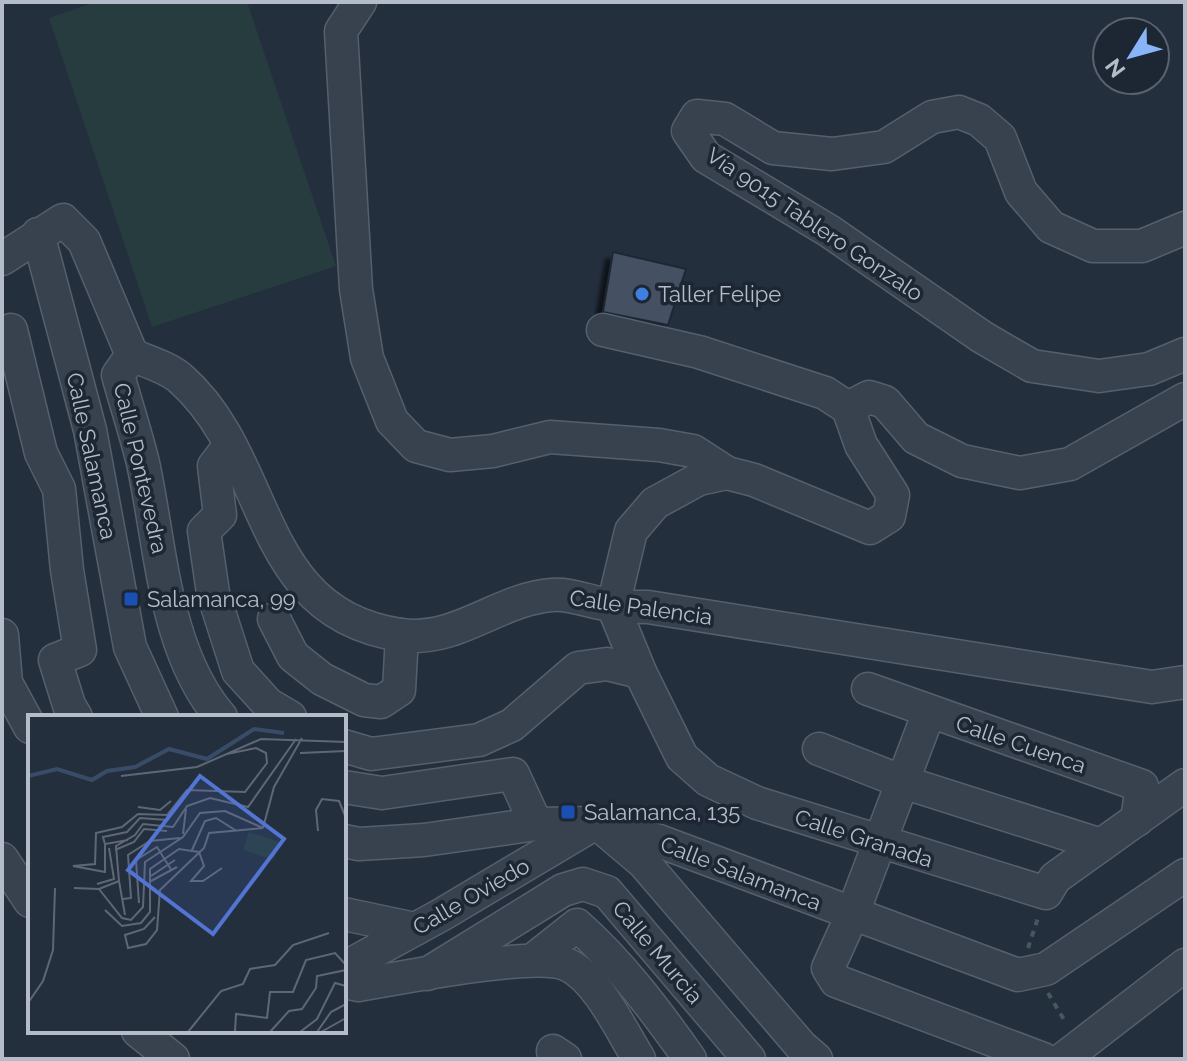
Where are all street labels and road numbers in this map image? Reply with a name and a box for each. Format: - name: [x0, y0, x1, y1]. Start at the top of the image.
- street label: Vía 9015 Tablero Gonzalo: [702, 142, 928, 306]
- street label: Calle Salamanca: [62, 370, 122, 542]
- street label: Calle Pontevedra: [109, 380, 173, 556]
- street label: Calle Palencia: [568, 584, 714, 630]
- street label: Calle Cuenca: [953, 710, 1089, 778]
- street label: Calle Granada: [792, 803, 936, 873]
- street label: Calle Salamanca: [657, 830, 825, 916]
- street label: Calle Oviedo: [408, 852, 534, 940]
- street label: Calle Murcia: [607, 895, 709, 1009]

